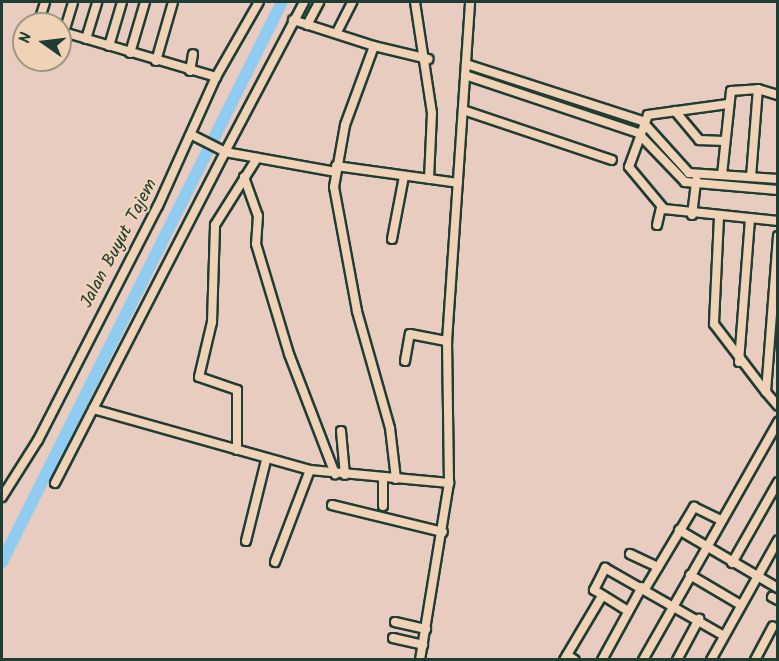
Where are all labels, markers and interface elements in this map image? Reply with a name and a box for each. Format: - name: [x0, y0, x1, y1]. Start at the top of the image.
- north arrow: [12, 12, 72, 72]
- text: N: [13, 30, 39, 46]
- street label: Jalan Buyut Tajem: [77, 176, 163, 312]

